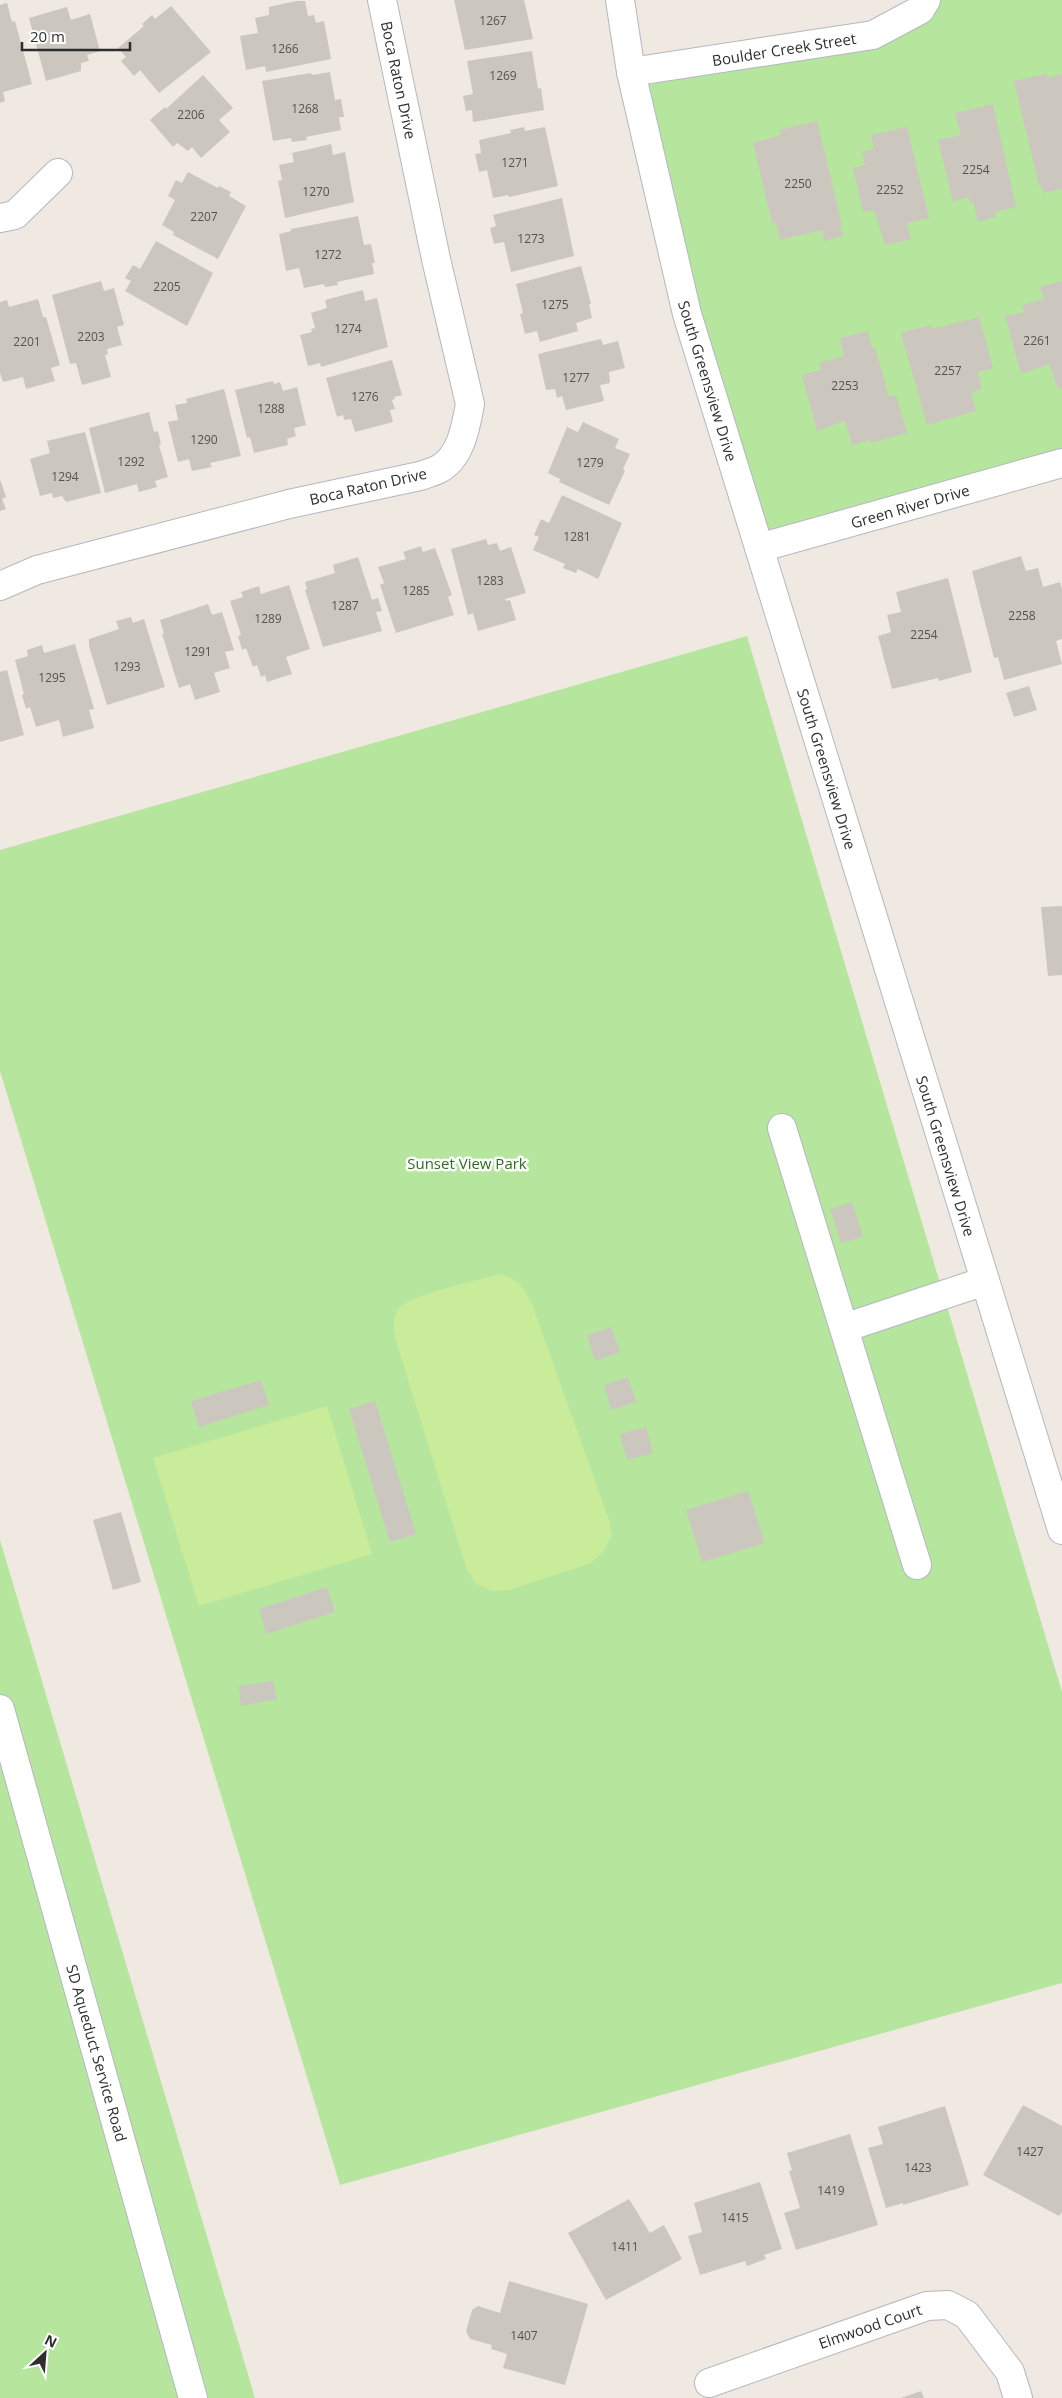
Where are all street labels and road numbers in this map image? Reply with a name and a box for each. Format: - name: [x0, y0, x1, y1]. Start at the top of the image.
- street label: Boca Raton Drive: [377, 19, 421, 141]
- street label: Boulder Creek Street: [711, 28, 857, 70]
- street label: South Greensview Drive: [674, 298, 742, 464]
- street label: Boca Raton Drive: [307, 463, 429, 509]
- street label: Green River Drive: [848, 479, 972, 533]
- street label: South Greensview Drive: [793, 686, 861, 852]
- street label: South Greensview Drive: [912, 1073, 980, 1239]
- street label: SD Aqueduct Service Road: [62, 1962, 132, 2144]
- street label: Elmwood Court: [816, 2299, 924, 2353]

